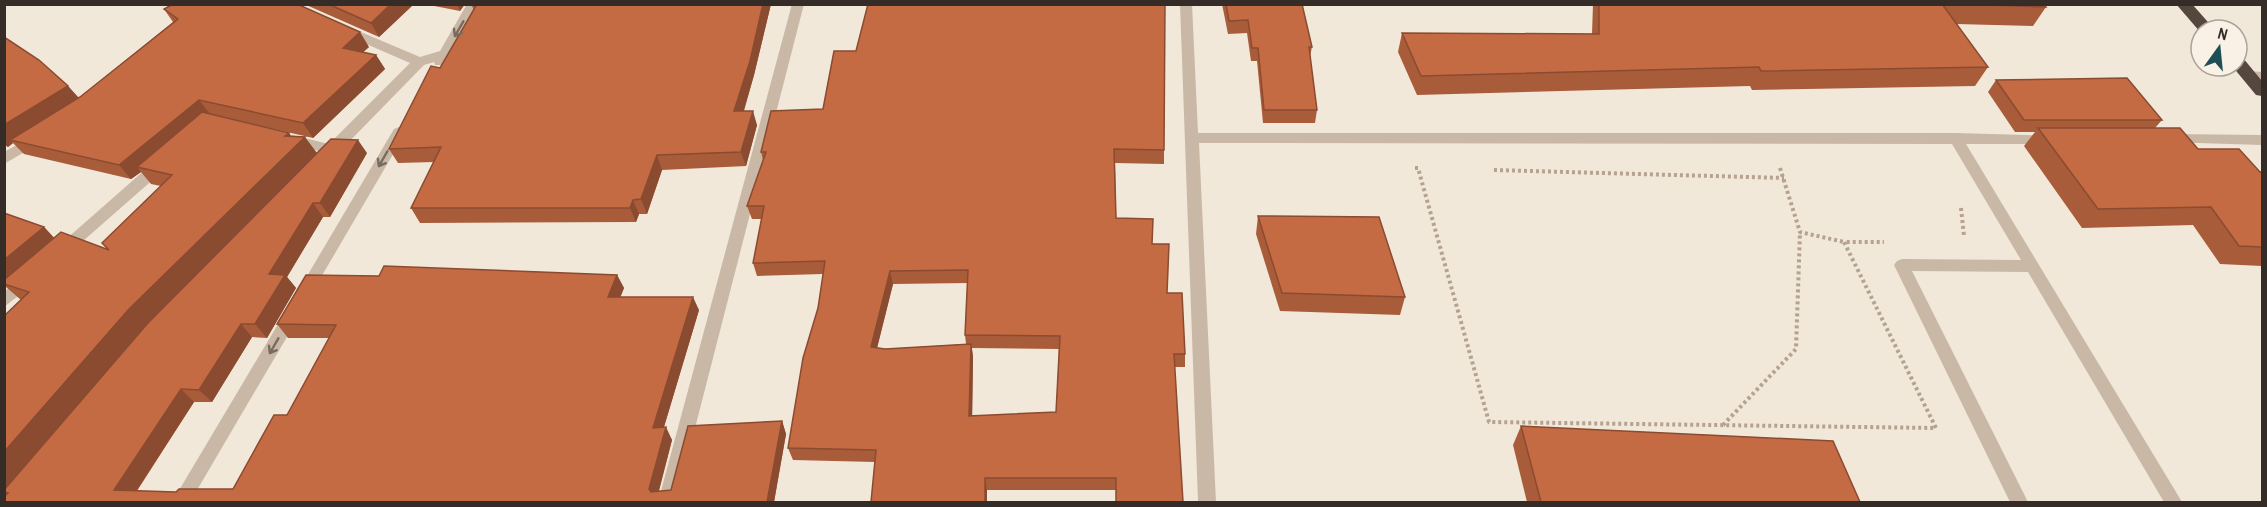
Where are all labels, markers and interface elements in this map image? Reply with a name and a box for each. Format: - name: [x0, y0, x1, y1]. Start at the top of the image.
- north arrow: [2189, 18, 2249, 78]
- one-way arrow: [452, 21, 464, 38]
- text: N: [2215, 22, 2230, 45]
- one-way arrow: [377, 150, 389, 167]
- one-way arrow: [267, 337, 279, 354]

